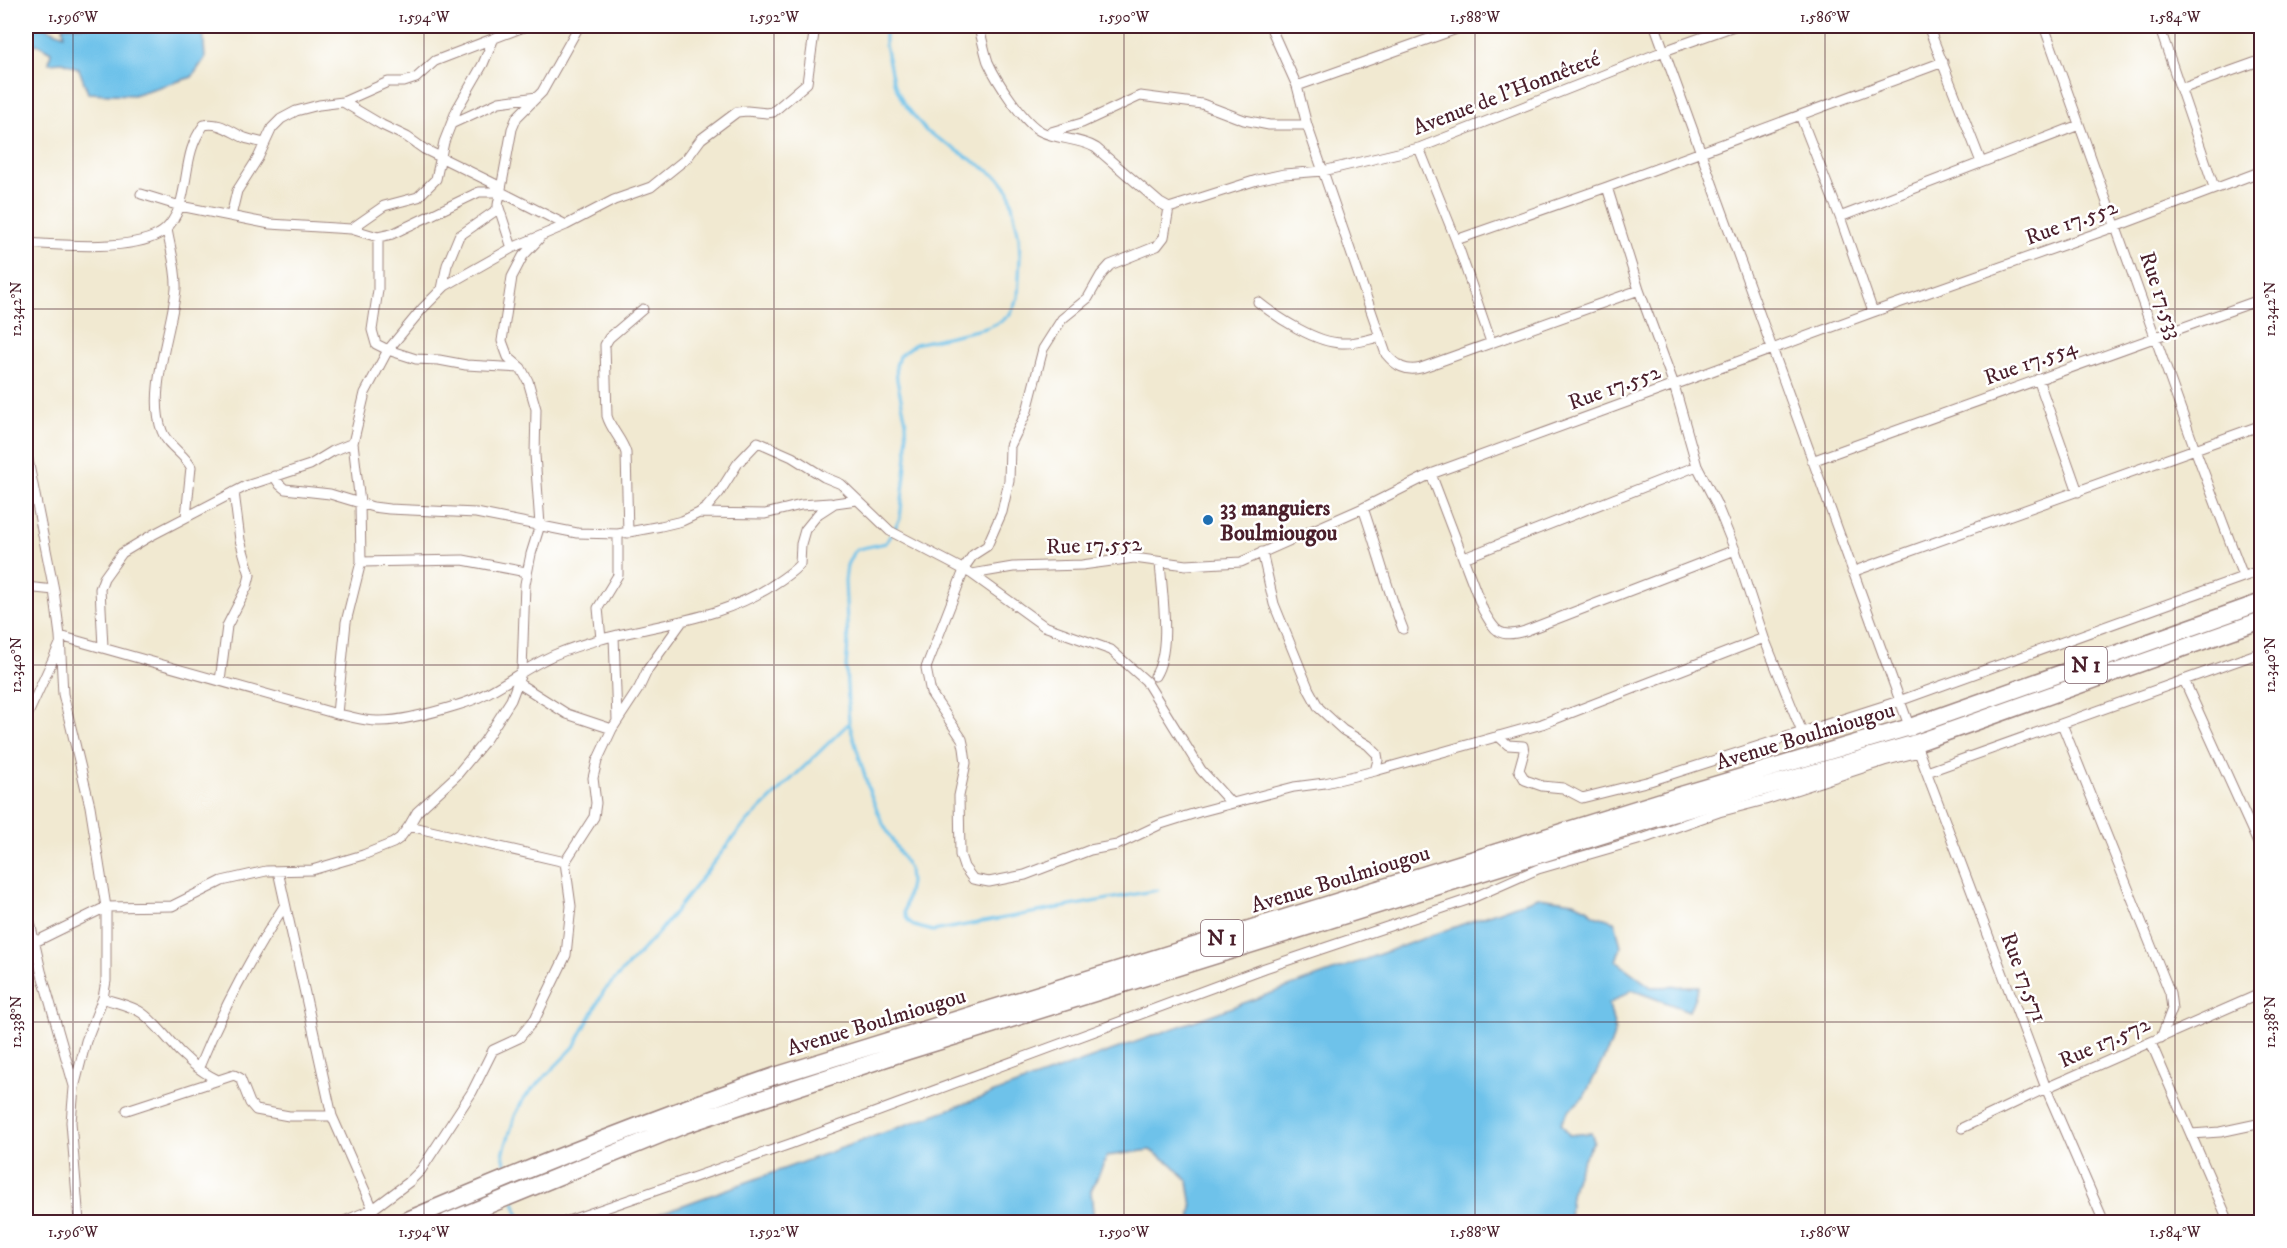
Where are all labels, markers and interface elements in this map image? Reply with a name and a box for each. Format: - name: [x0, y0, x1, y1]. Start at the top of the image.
- text: 1.596°W: [48, 8, 98, 27]
- text: 1.594°W: [399, 8, 450, 27]
- text: 1.592°W: [749, 8, 799, 27]
- text: 1.590°W: [1099, 8, 1149, 27]
- text: 1.588°W: [1450, 8, 1500, 27]
- text: 1.586°W: [1800, 8, 1850, 27]
- text: 1.584°W: [2150, 8, 2201, 27]
- street label: Avenue de l'Honnêteté: [1409, 45, 1604, 142]
- street label: Rue 17.552: [2022, 193, 2122, 252]
- street label: Rue 17.533: [2133, 248, 2188, 343]
- text: 12.342°N: [7, 281, 26, 337]
- text: 12.342°N: [2261, 281, 2280, 337]
- street label: Rue 17.554: [1980, 333, 2082, 392]
- street label: Rue 17.552: [1565, 358, 1665, 417]
- place label: 33 manguiers Boulmiougou: [1220, 495, 1338, 547]
- marker: 33 manguiers Boulmiougou: [1201, 513, 1215, 527]
- street label: Rue 17.552: [1045, 530, 1143, 561]
- text: 12.340°N: [7, 637, 26, 693]
- text: 12.340°N: [2261, 637, 2280, 693]
- road number: N 1: [2065, 647, 2107, 683]
- street label: Avenue Boulmiougou: [1713, 696, 1898, 776]
- street label: Avenue Boulmiougou: [1248, 839, 1433, 919]
- road number: N 1: [1201, 920, 1243, 956]
- street label: Rue 17.571: [1994, 929, 2053, 1026]
- street label: Avenue Boulmiougou: [784, 982, 969, 1062]
- text: 12.338°N: [7, 996, 26, 1048]
- text: 12.338°N: [2261, 996, 2280, 1048]
- street label: Rue 17.572: [2055, 1010, 2155, 1074]
- text: 1.596°W: [48, 1223, 98, 1242]
- text: 1.594°W: [399, 1223, 450, 1242]
- text: 1.592°W: [749, 1223, 799, 1242]
- text: 1.590°W: [1099, 1223, 1149, 1242]
- text: 1.588°W: [1450, 1223, 1500, 1242]
- text: 1.586°W: [1800, 1223, 1850, 1242]
- text: 1.584°W: [2150, 1223, 2201, 1242]

